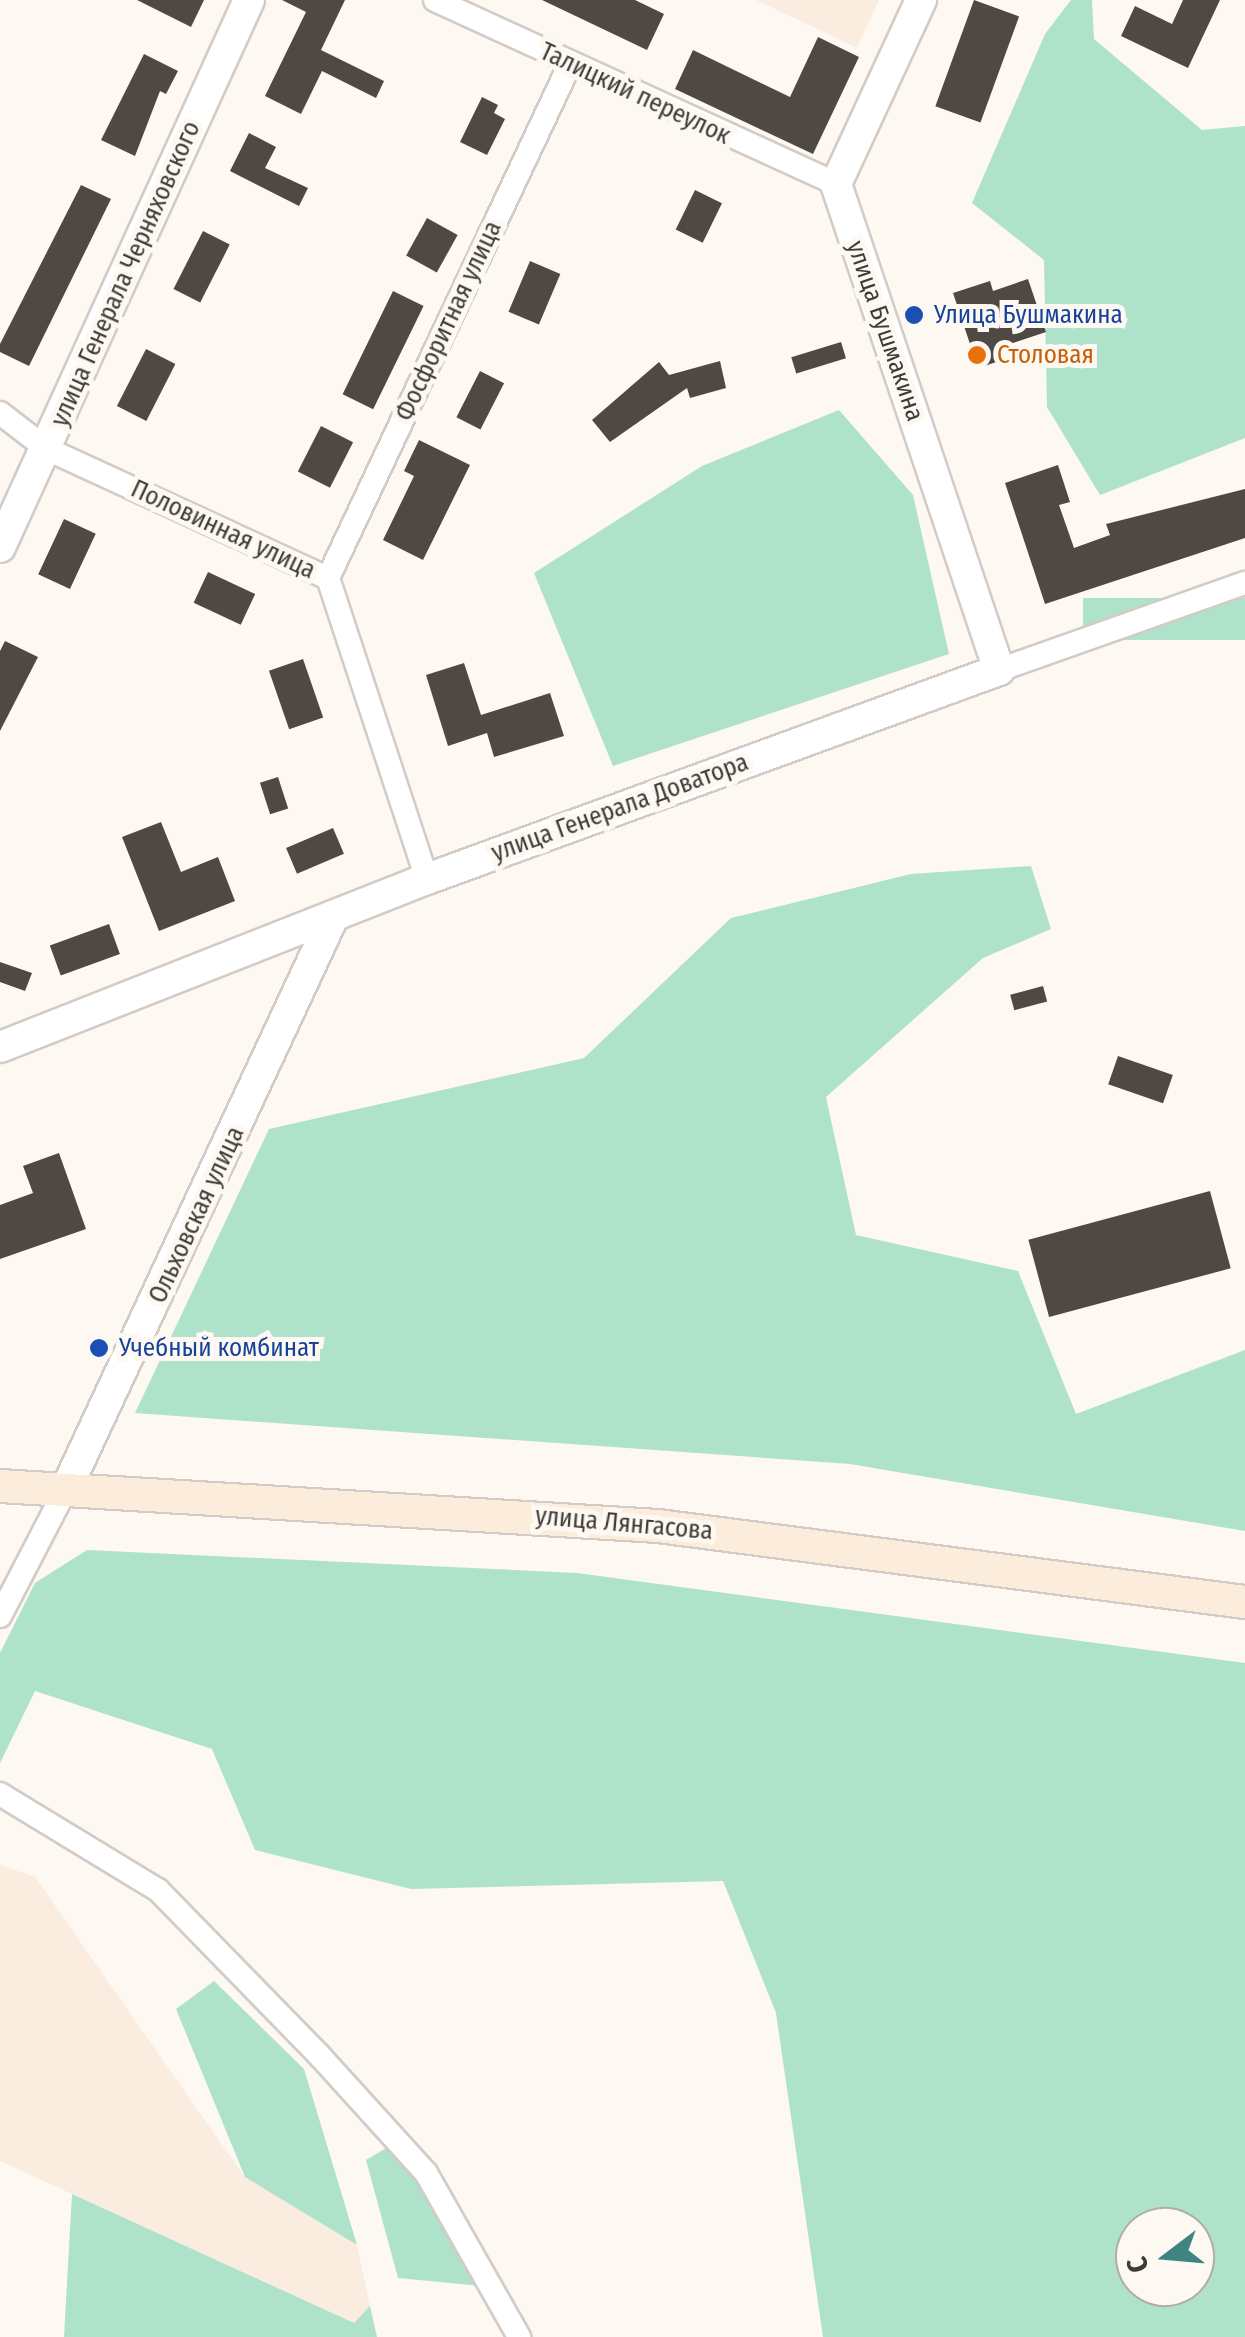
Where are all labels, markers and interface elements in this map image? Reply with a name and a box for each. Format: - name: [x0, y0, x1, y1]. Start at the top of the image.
- street label: Талицкий переулок: [535, 37, 735, 151]
- street label: улица Генерала Черняховского: [45, 117, 207, 431]
- street label: Фосфоритная улица: [390, 216, 508, 426]
- street label: улица Бушмакина: [840, 237, 930, 425]
- place label: Улица Бушмакина: [934, 300, 1123, 330]
- marker: Улица Бушмакина: [903, 304, 925, 326]
- place label: Столовая: [997, 340, 1094, 370]
- marker: Столовая: [966, 344, 988, 366]
- street label: Половинная улица: [126, 474, 320, 586]
- street label: улица Генерала Доватора: [488, 748, 752, 868]
- street label: Ольховская улица: [143, 1122, 251, 1308]
- place label: Учебный комбинат: [119, 1333, 319, 1363]
- marker: Учебный комбинат: [88, 1337, 110, 1359]
- street label: улица Лянгасова: [534, 1501, 714, 1547]
- north arrow: [1115, 2207, 1215, 2307]
- text: С: [1120, 2253, 1155, 2276]

